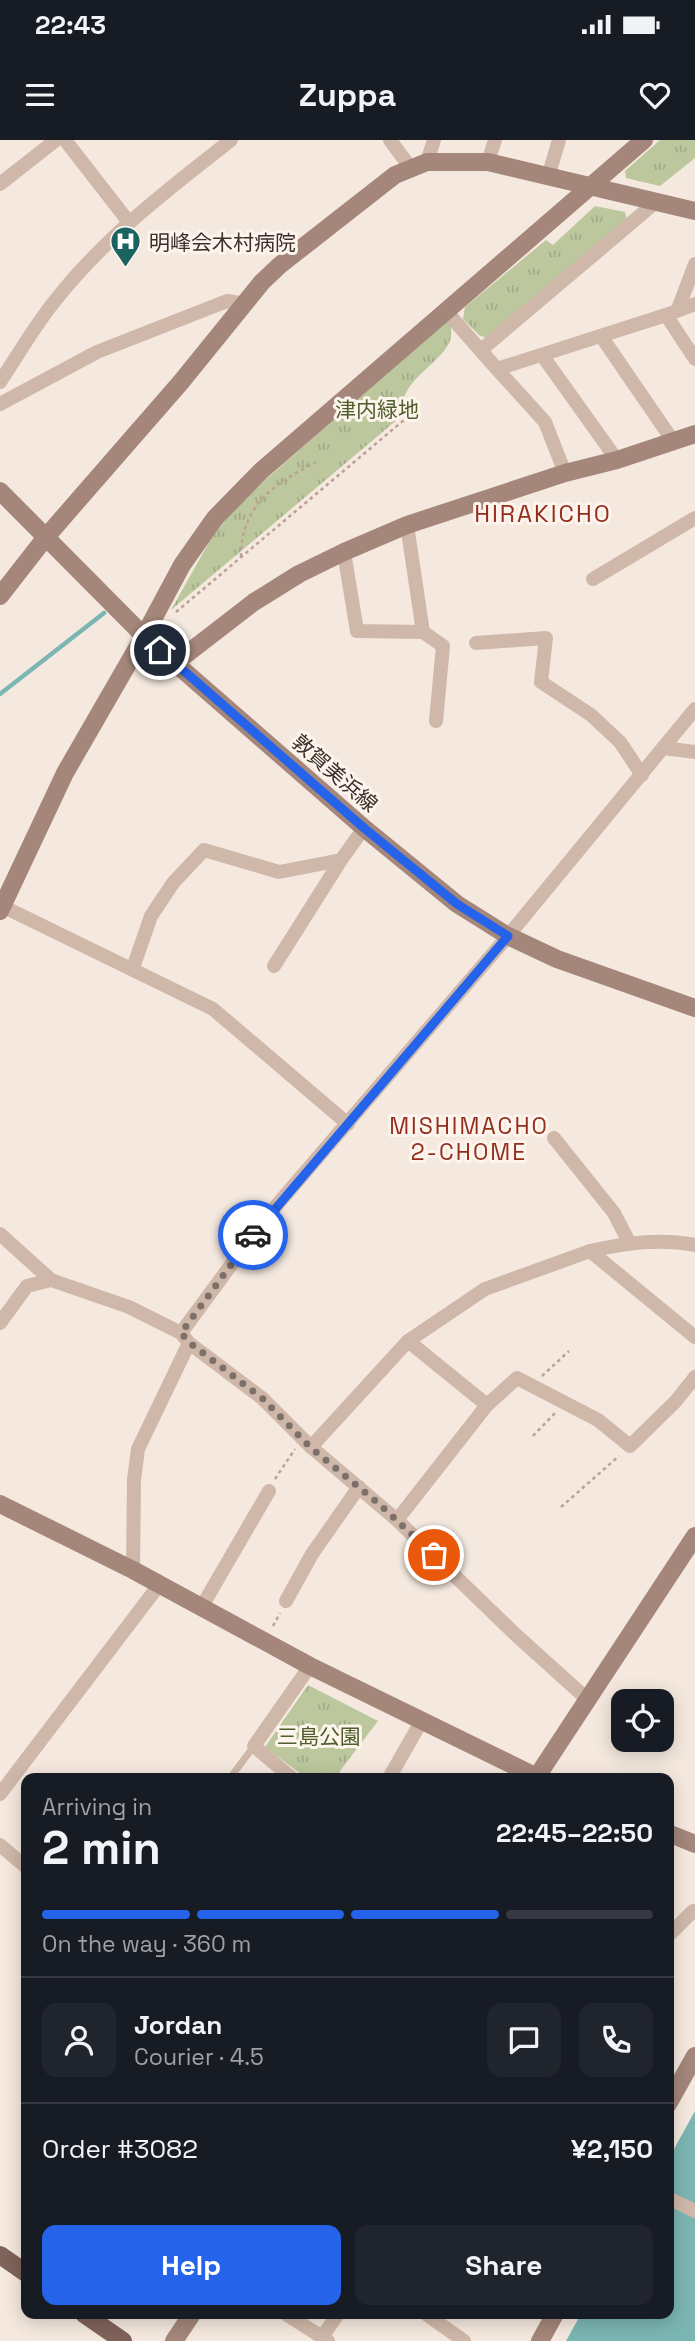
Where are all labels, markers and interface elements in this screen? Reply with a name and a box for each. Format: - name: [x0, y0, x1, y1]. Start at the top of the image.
- text: 22:43: [35, 8, 106, 42]
- text: Zuppa: [299, 75, 396, 115]
- icon: menu: [21, 76, 59, 114]
- icon: heart: [636, 76, 674, 114]
- hospital icon: 明峰会木村病院: [109, 225, 143, 269]
- place label: 明峰会木村病院: [149, 229, 296, 256]
- park label: 津内緑地: [335, 396, 419, 423]
- district label: HIRAKICHO: [474, 498, 612, 529]
- pin: [130, 620, 190, 680]
- icon: home: [141, 631, 179, 669]
- street label: 敦賀美浜線: [287, 728, 383, 818]
- district label: MISHIMACHO 2-CHOME: [389, 1111, 549, 1167]
- courier: [218, 1200, 288, 1270]
- icon: car: [234, 1216, 272, 1254]
- pin: [404, 1525, 464, 1585]
- icon: bag: [415, 1536, 453, 1574]
- map controls: [611, 1689, 674, 1752]
- button: locate: [611, 1689, 674, 1752]
- park label: 三島公園: [277, 1723, 361, 1750]
- text: Arriving in: [42, 1792, 152, 1822]
- text: 22:45–22:50: [496, 1816, 653, 1850]
- text: 2 min: [42, 1819, 161, 1877]
- text: On the way · 360 m: [42, 1929, 251, 1959]
- button: person: [42, 2003, 116, 2077]
- button: chat: [487, 2003, 561, 2077]
- button: phone: [579, 2003, 653, 2077]
- text: Jordan: [134, 2008, 222, 2042]
- text: Courier · 4.5: [134, 2042, 264, 2072]
- text: Order #3082: [42, 2132, 198, 2166]
- text: ¥2,150: [571, 2132, 653, 2166]
- button: Help: [42, 2225, 341, 2305]
- button: Share: [355, 2225, 653, 2305]

